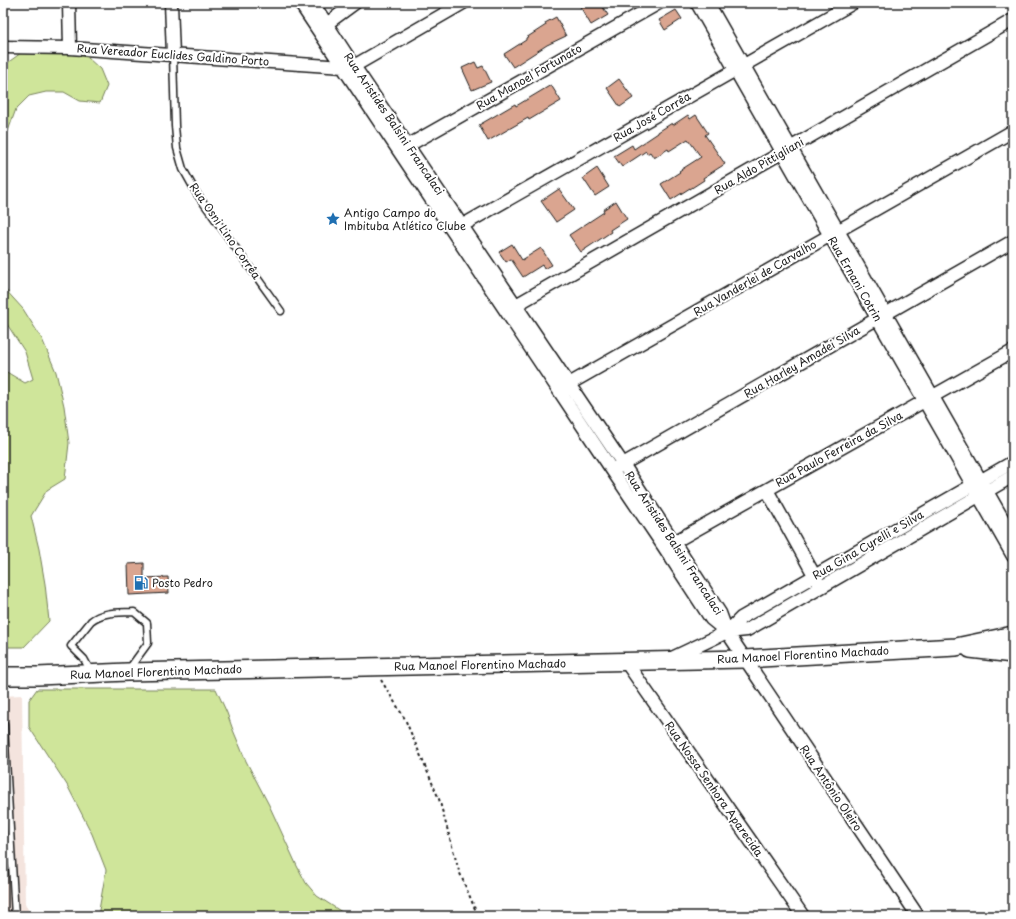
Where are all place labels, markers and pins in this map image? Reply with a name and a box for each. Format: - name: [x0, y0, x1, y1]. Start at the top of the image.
- place label: Antigo Campo do Imbituba Atlético Clube: [344, 204, 466, 234]
- place icon: Antigo Campo do Imbituba Atlético Clube: [325, 211, 341, 227]
- place label: Posto Pedro: [152, 574, 213, 591]
- fuel station icon: Posto Pedro: [133, 575, 149, 591]

